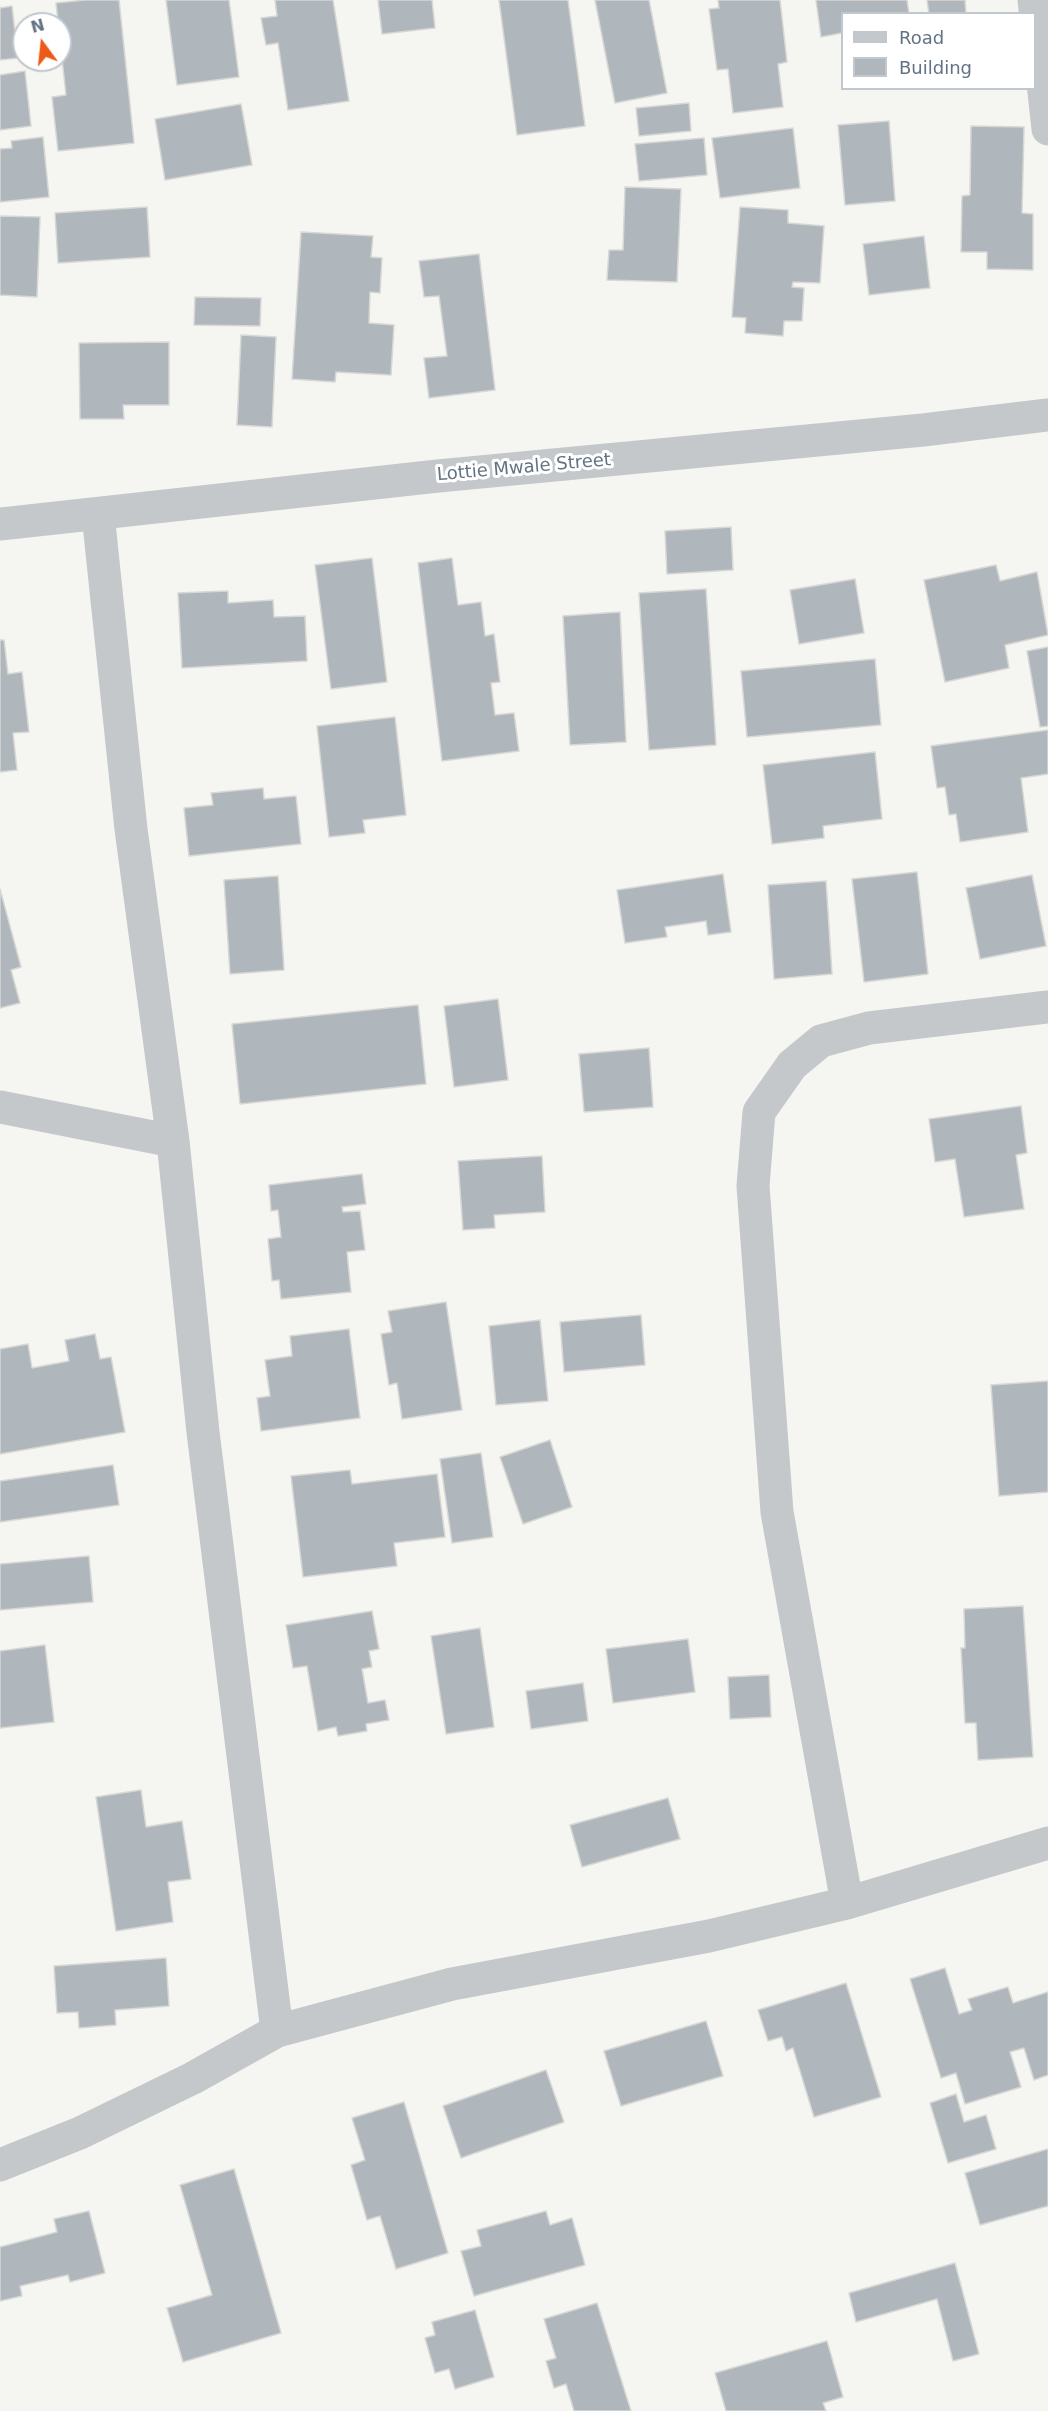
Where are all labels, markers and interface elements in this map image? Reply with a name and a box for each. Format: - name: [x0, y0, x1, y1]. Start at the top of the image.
- north arrow: [12, 12, 72, 72]
- legend: [841, 12, 1036, 90]
- text: N: [29, 15, 47, 37]
- text: Road: [899, 27, 944, 48]
- text: Building: [899, 57, 972, 78]
- street label: Lottie Mwale Street: [436, 450, 612, 486]

